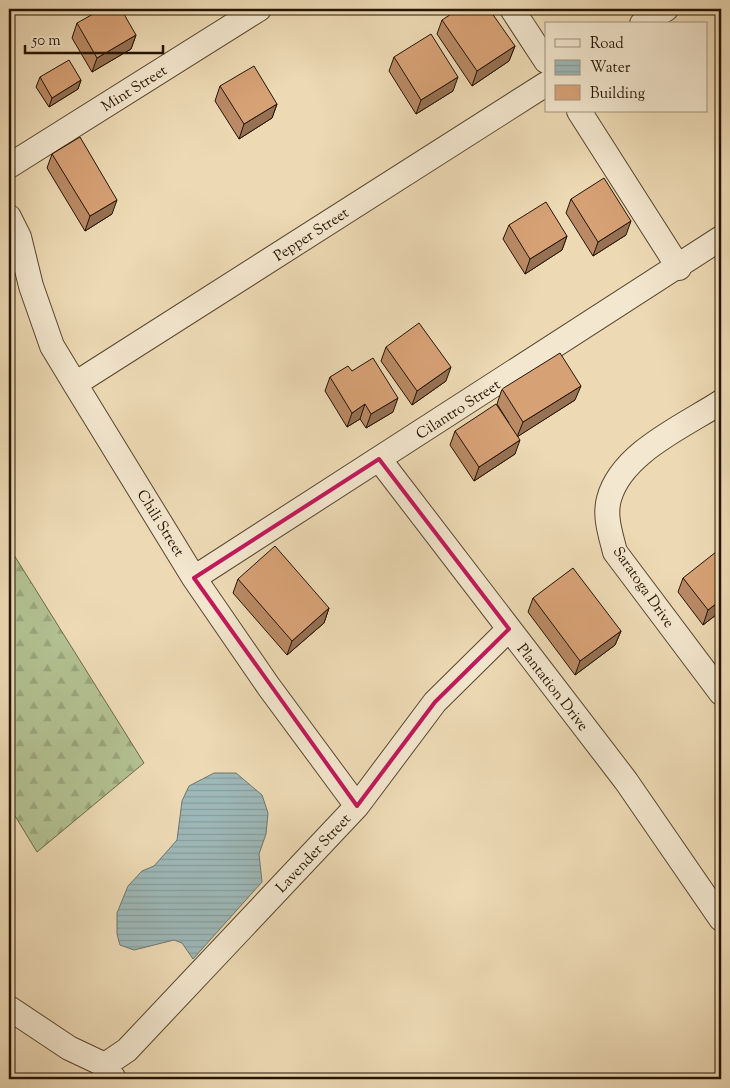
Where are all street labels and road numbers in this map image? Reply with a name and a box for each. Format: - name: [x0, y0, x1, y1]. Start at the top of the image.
- street label: Mint Street: [98, 61, 172, 118]
- street label: Pepper Street: [270, 203, 353, 267]
- street label: Cilantro Street: [412, 375, 505, 445]
- street label: Chili Street: [131, 486, 189, 561]
- street label: Saratoga Drive: [607, 543, 679, 633]
- street label: Plantation Drive: [511, 640, 593, 736]
- street label: Lavender Street: [272, 810, 356, 898]

